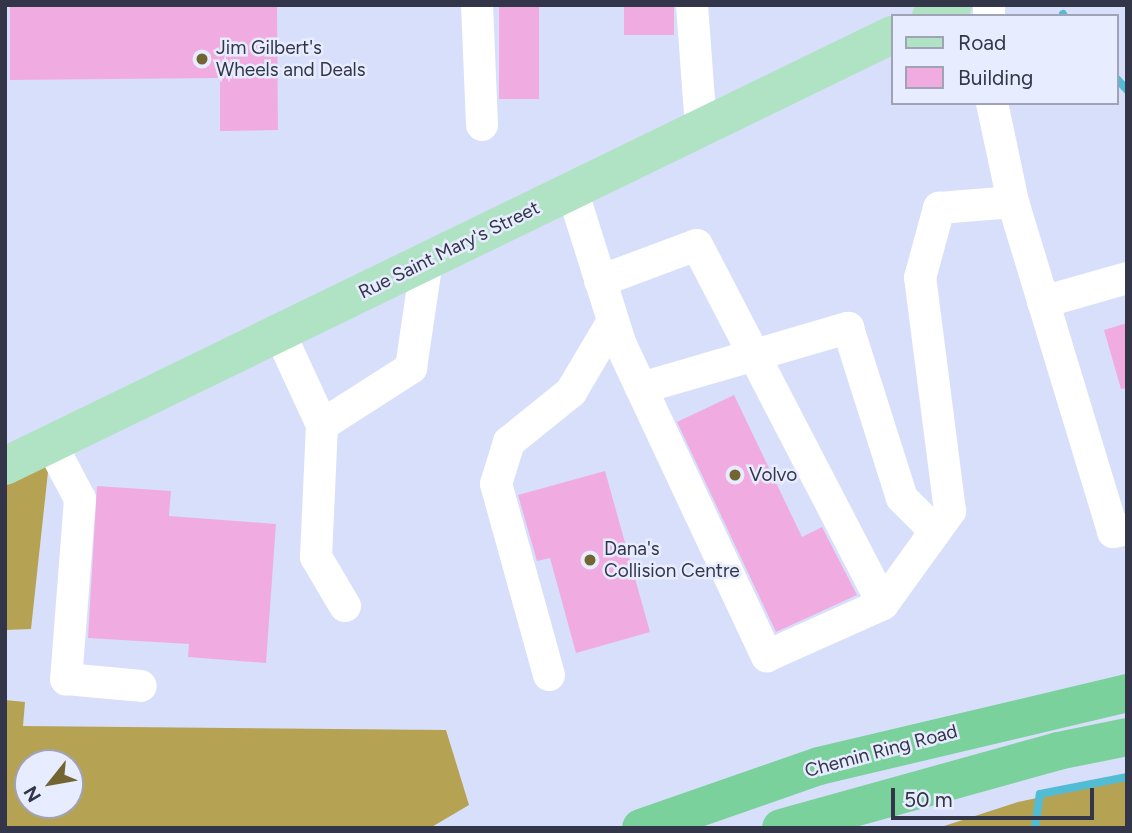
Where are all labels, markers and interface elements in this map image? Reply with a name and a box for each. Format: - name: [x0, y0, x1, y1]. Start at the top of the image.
- legend: [890, 14, 1118, 105]
- text: Road: [958, 30, 1006, 55]
- place label: Jim Gilbert's Wheels and Deals: [216, 37, 366, 81]
- marker: Jim Gilbert's Wheels and Deals: [194, 51, 210, 67]
- text: Building: [958, 65, 1033, 90]
- street label: Rue Saint Mary's Street: [355, 196, 543, 304]
- place label: Volvo: [749, 464, 797, 486]
- marker: Volvo: [727, 467, 743, 483]
- place label: Dana's Collision Centre: [604, 538, 740, 582]
- marker: Dana's Collision Centre: [582, 552, 598, 568]
- street label: Chemin Ring Road: [802, 720, 960, 782]
- north arrow: [14, 749, 84, 819]
- scale bar: [894, 774, 1097, 818]
- text: N: [19, 782, 46, 806]
- text: 50 m: [904, 787, 953, 812]

